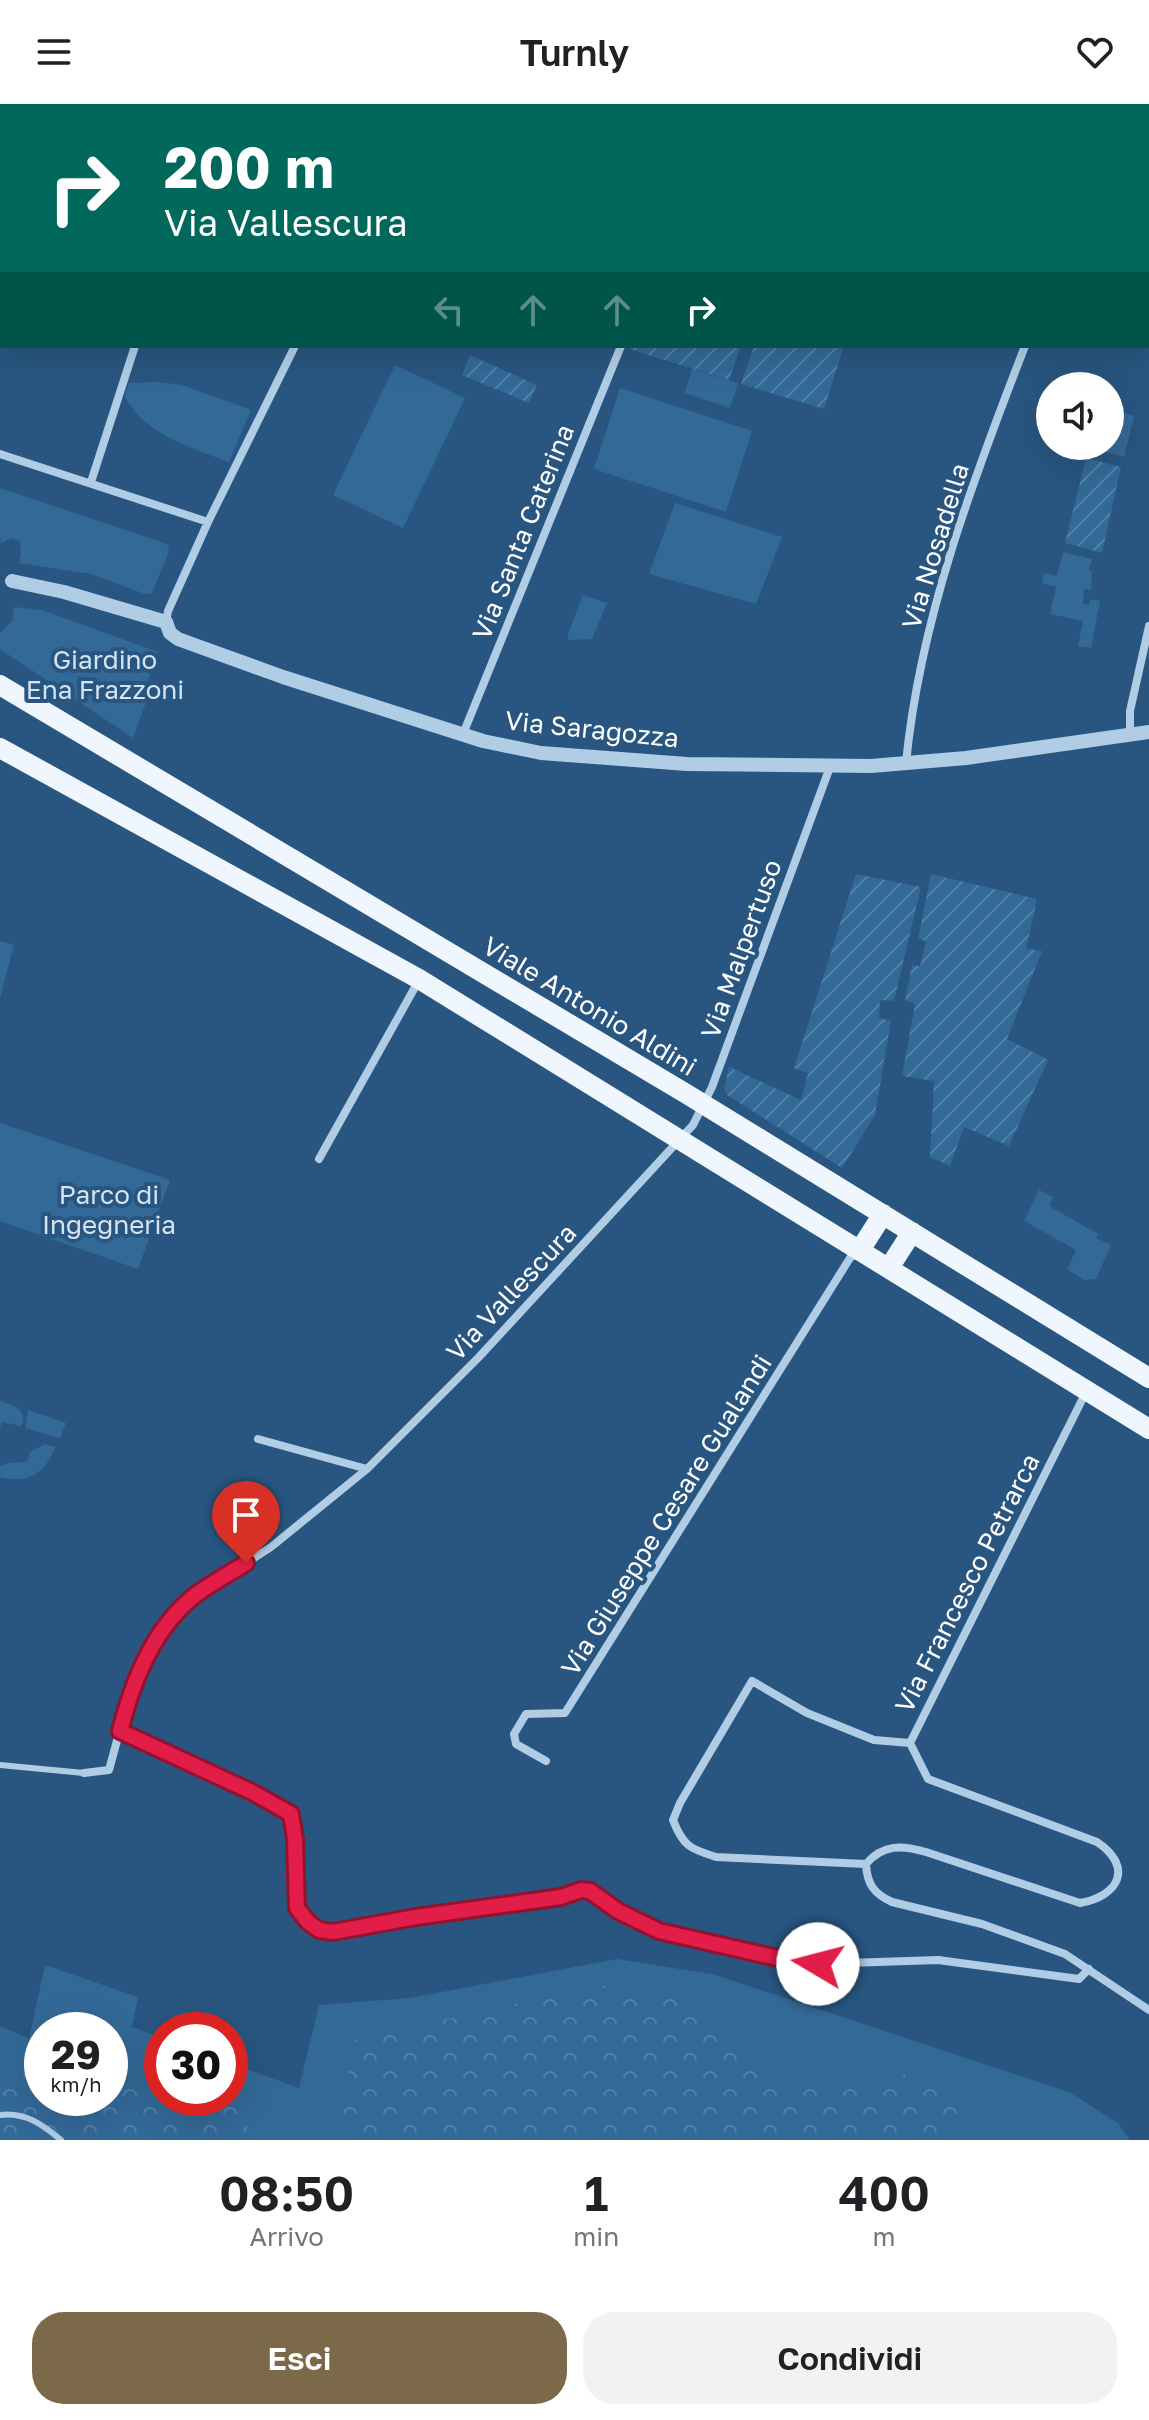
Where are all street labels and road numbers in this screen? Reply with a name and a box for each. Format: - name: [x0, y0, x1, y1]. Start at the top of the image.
- street label: Via Santa Caterina: [466, 420, 580, 644]
- street label: Via Nosadella: [895, 459, 975, 633]
- street label: Via Saragozza: [504, 704, 680, 754]
- street label: Via Malpertuso: [694, 855, 788, 1043]
- street label: Viale Antonio Aldini: [478, 930, 702, 1082]
- street label: Via Vallescura: [440, 1217, 582, 1367]
- street label: Via Giuseppe Cesare Gualandi: [554, 1349, 778, 1681]
- street label: Via Francesco Petrarca: [888, 1448, 1046, 1718]

